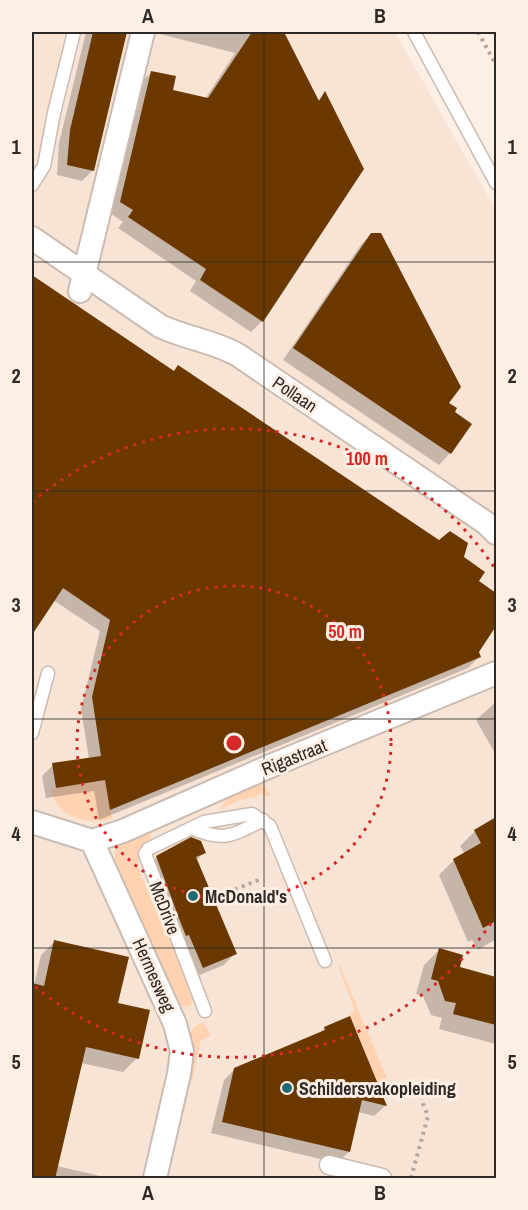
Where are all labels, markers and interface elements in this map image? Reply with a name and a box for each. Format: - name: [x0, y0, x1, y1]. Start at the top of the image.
- text: A: [142, 2, 154, 29]
- text: B: [374, 2, 386, 29]
- text: 1: [11, 133, 21, 160]
- text: 1: [507, 133, 517, 160]
- text: 2: [11, 362, 21, 389]
- text: 2: [507, 362, 517, 389]
- street label: Pollaan: [268, 370, 322, 418]
- text: 100 m: [346, 446, 388, 471]
- text: 3: [11, 591, 21, 618]
- text: 3: [507, 591, 517, 618]
- text: 50 m: [328, 619, 362, 644]
- centre of rings: [224, 733, 244, 753]
- street label: Rigastraat: [258, 733, 330, 781]
- text: 4: [11, 820, 21, 847]
- text: 4: [507, 820, 517, 847]
- street label: McDrive: [143, 878, 187, 938]
- place label: McDonald's: [205, 884, 287, 909]
- marker: McDonald's: [186, 889, 200, 903]
- street label: Hermesweg: [127, 934, 182, 1017]
- text: 5: [11, 1048, 21, 1075]
- text: 5: [507, 1048, 517, 1075]
- place label: Schildersvakopleiding: [299, 1076, 456, 1101]
- marker: Schildersvakopleiding: [280, 1081, 294, 1095]
- text: A: [142, 1179, 154, 1206]
- text: B: [374, 1179, 386, 1206]

